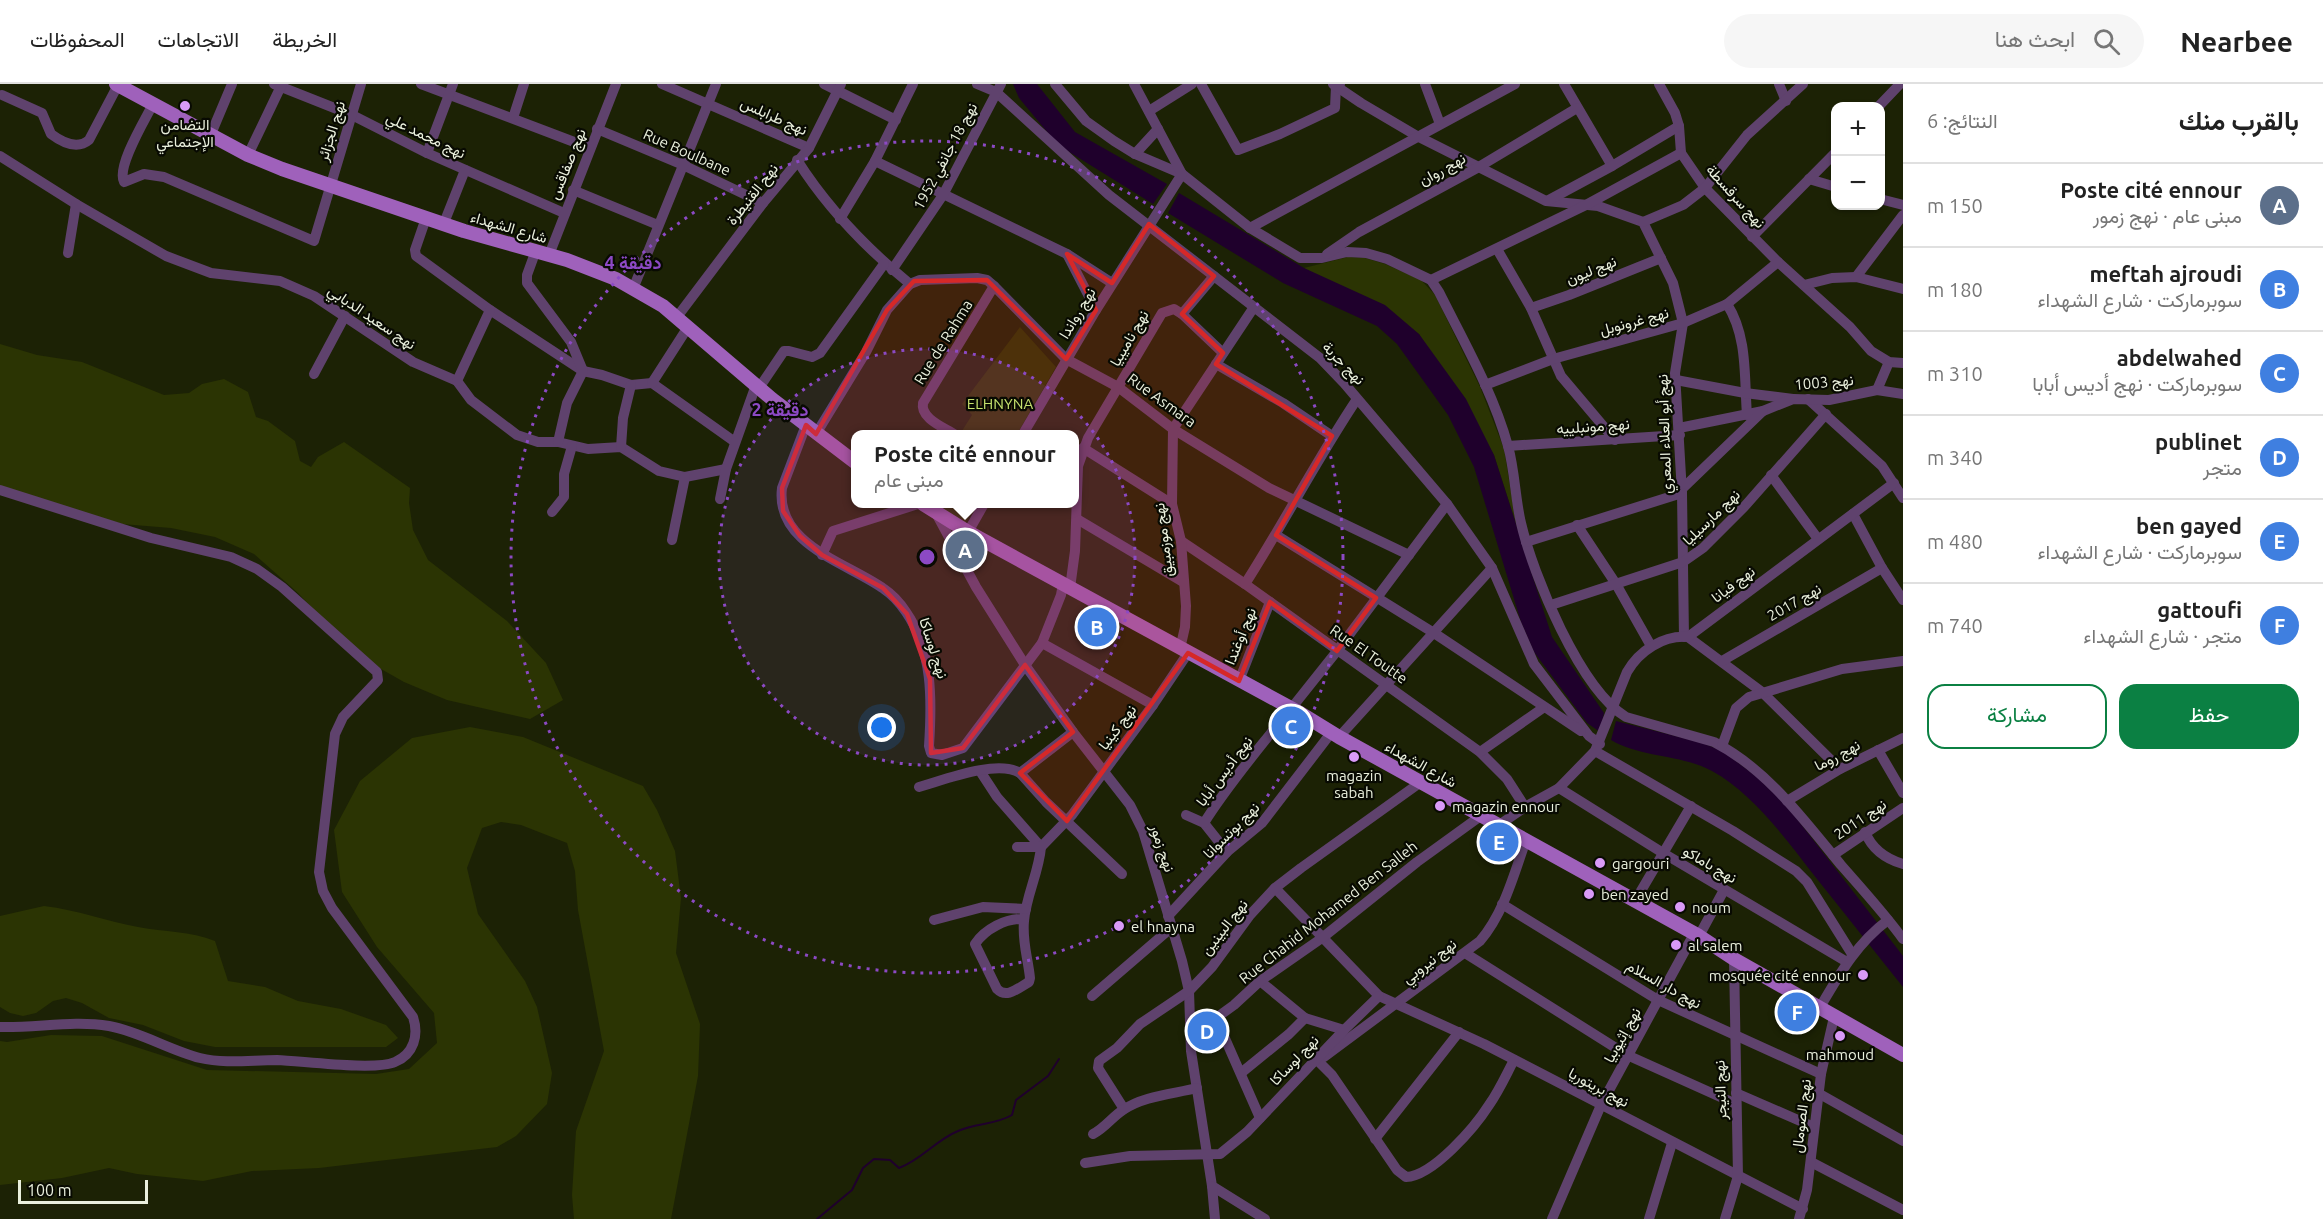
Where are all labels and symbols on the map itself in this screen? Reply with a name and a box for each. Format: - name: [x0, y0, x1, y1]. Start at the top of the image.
- street label: نهج طرابلس: [737, 94, 810, 141]
- marker: التضامن الإجتماعي: [178, 99, 192, 113]
- street label: نهج الجزائر: [313, 99, 351, 165]
- street label: نهج 18 جانفي 1952: [910, 100, 985, 215]
- street label: نهج محمد علي: [381, 108, 468, 166]
- place label: التضامن الإجتماعي: [156, 116, 214, 155]
- street label: Rue Boulbane: [641, 125, 733, 179]
- street label: نهج صفاقس: [545, 126, 592, 203]
- street label: نهج روان: [1416, 149, 1470, 191]
- street label: نهح القنيطرة: [723, 160, 784, 230]
- street label: نهج سرقسطة: [1701, 161, 1769, 233]
- street label: شارع الشهداء: [468, 208, 550, 249]
- text: 4 دقيقة: [605, 252, 661, 274]
- street label: نهج ليون: [1563, 252, 1620, 291]
- street label: نهج سعيد الدبابي: [322, 281, 419, 357]
- street label: نهج رواندا: [1055, 284, 1101, 343]
- street label: Rue de Rahma: [910, 297, 976, 387]
- street label: نهج غرونوبل: [1598, 304, 1671, 341]
- street label: نهج ناميبيا: [1106, 307, 1154, 370]
- street label: نهج جربة: [1317, 338, 1369, 390]
- street label: Rue Asmara: [1125, 370, 1199, 430]
- street label: نهج 1003: [1794, 371, 1855, 396]
- street label: نهج أبو العلاء المعري: [1653, 374, 1680, 494]
- park label: ELHNYNA: [967, 395, 1033, 412]
- text: 2 دقيقة: [752, 399, 808, 421]
- street label: نهج مونبلييه: [1556, 415, 1631, 440]
- street label: نهج مارسيليا: [1679, 486, 1745, 551]
- street label: نهج موزمبيق: [1150, 502, 1179, 578]
- pin: A: [946, 528, 984, 572]
- centre of rings: [917, 547, 937, 567]
- street label: نهج فيانا: [1708, 562, 1760, 608]
- street label: نهج 2017: [1764, 580, 1825, 627]
- pin: B: [1078, 604, 1116, 650]
- street label: نهج أوغندا: [1221, 605, 1262, 668]
- street label: نهج لوساكا: [913, 615, 952, 681]
- street label: Rue El Toutte: [1327, 621, 1411, 687]
- street label: نهج كينيا: [1095, 701, 1142, 755]
- pin: C: [1272, 704, 1310, 748]
- your location: [867, 713, 896, 742]
- street label: نهج أديس أبابا: [1192, 733, 1258, 811]
- street label: نهج روما: [1811, 736, 1864, 777]
- street label: شارع الشهداء: [1381, 737, 1460, 793]
- marker: magazin sabah: [1347, 750, 1361, 764]
- place label: magazin sabah: [1326, 767, 1382, 801]
- street label: نهج 2011: [1831, 795, 1891, 845]
- street label: نهج بوتسوانا: [1199, 798, 1265, 864]
- place label: magazin ennour: [1452, 798, 1560, 815]
- marker: magazin ennour: [1433, 799, 1447, 813]
- pin: E: [1480, 820, 1518, 864]
- street label: نهج زمور: [1144, 821, 1179, 875]
- street label: Rue Chahid Mohamed Ben Salleh: [1236, 837, 1420, 987]
- street label: نهج باماكو: [1679, 842, 1740, 889]
- place label: gargouri: [1612, 855, 1669, 872]
- marker: gargouri: [1593, 856, 1607, 870]
- place label: ben zayed: [1601, 886, 1669, 903]
- marker: ben zayed: [1582, 887, 1596, 901]
- street label: نهج البينين: [1197, 896, 1253, 960]
- place label: noum: [1692, 899, 1731, 916]
- marker: noum: [1673, 900, 1687, 914]
- place label: el hnayna: [1131, 918, 1195, 935]
- marker: el hnayna: [1112, 919, 1126, 933]
- street label: نهج نيروبي: [1399, 935, 1462, 991]
- place label: al salem: [1688, 937, 1742, 954]
- marker: al salem: [1669, 938, 1683, 952]
- street label: نهج دار السلام: [1622, 956, 1704, 1014]
- place label: mosquée cité ennour: [1709, 967, 1851, 984]
- marker: mosquée cité ennour: [1856, 968, 1870, 982]
- pin: F: [1778, 990, 1816, 1034]
- street label: نهج إثيوبيا: [1600, 1005, 1647, 1067]
- pin: D: [1188, 1008, 1226, 1054]
- marker: mahmoud: [1833, 1029, 1847, 1043]
- street label: نهج لوساكا: [1266, 1031, 1324, 1091]
- place label: mahmoud: [1806, 1046, 1874, 1063]
- street label: نهج النيجر: [1710, 1060, 1733, 1121]
- street label: نهج بريتوريا: [1564, 1064, 1632, 1113]
- street label: نهج الصومال: [1788, 1078, 1817, 1154]
- scale bar: [18, 1177, 148, 1204]

